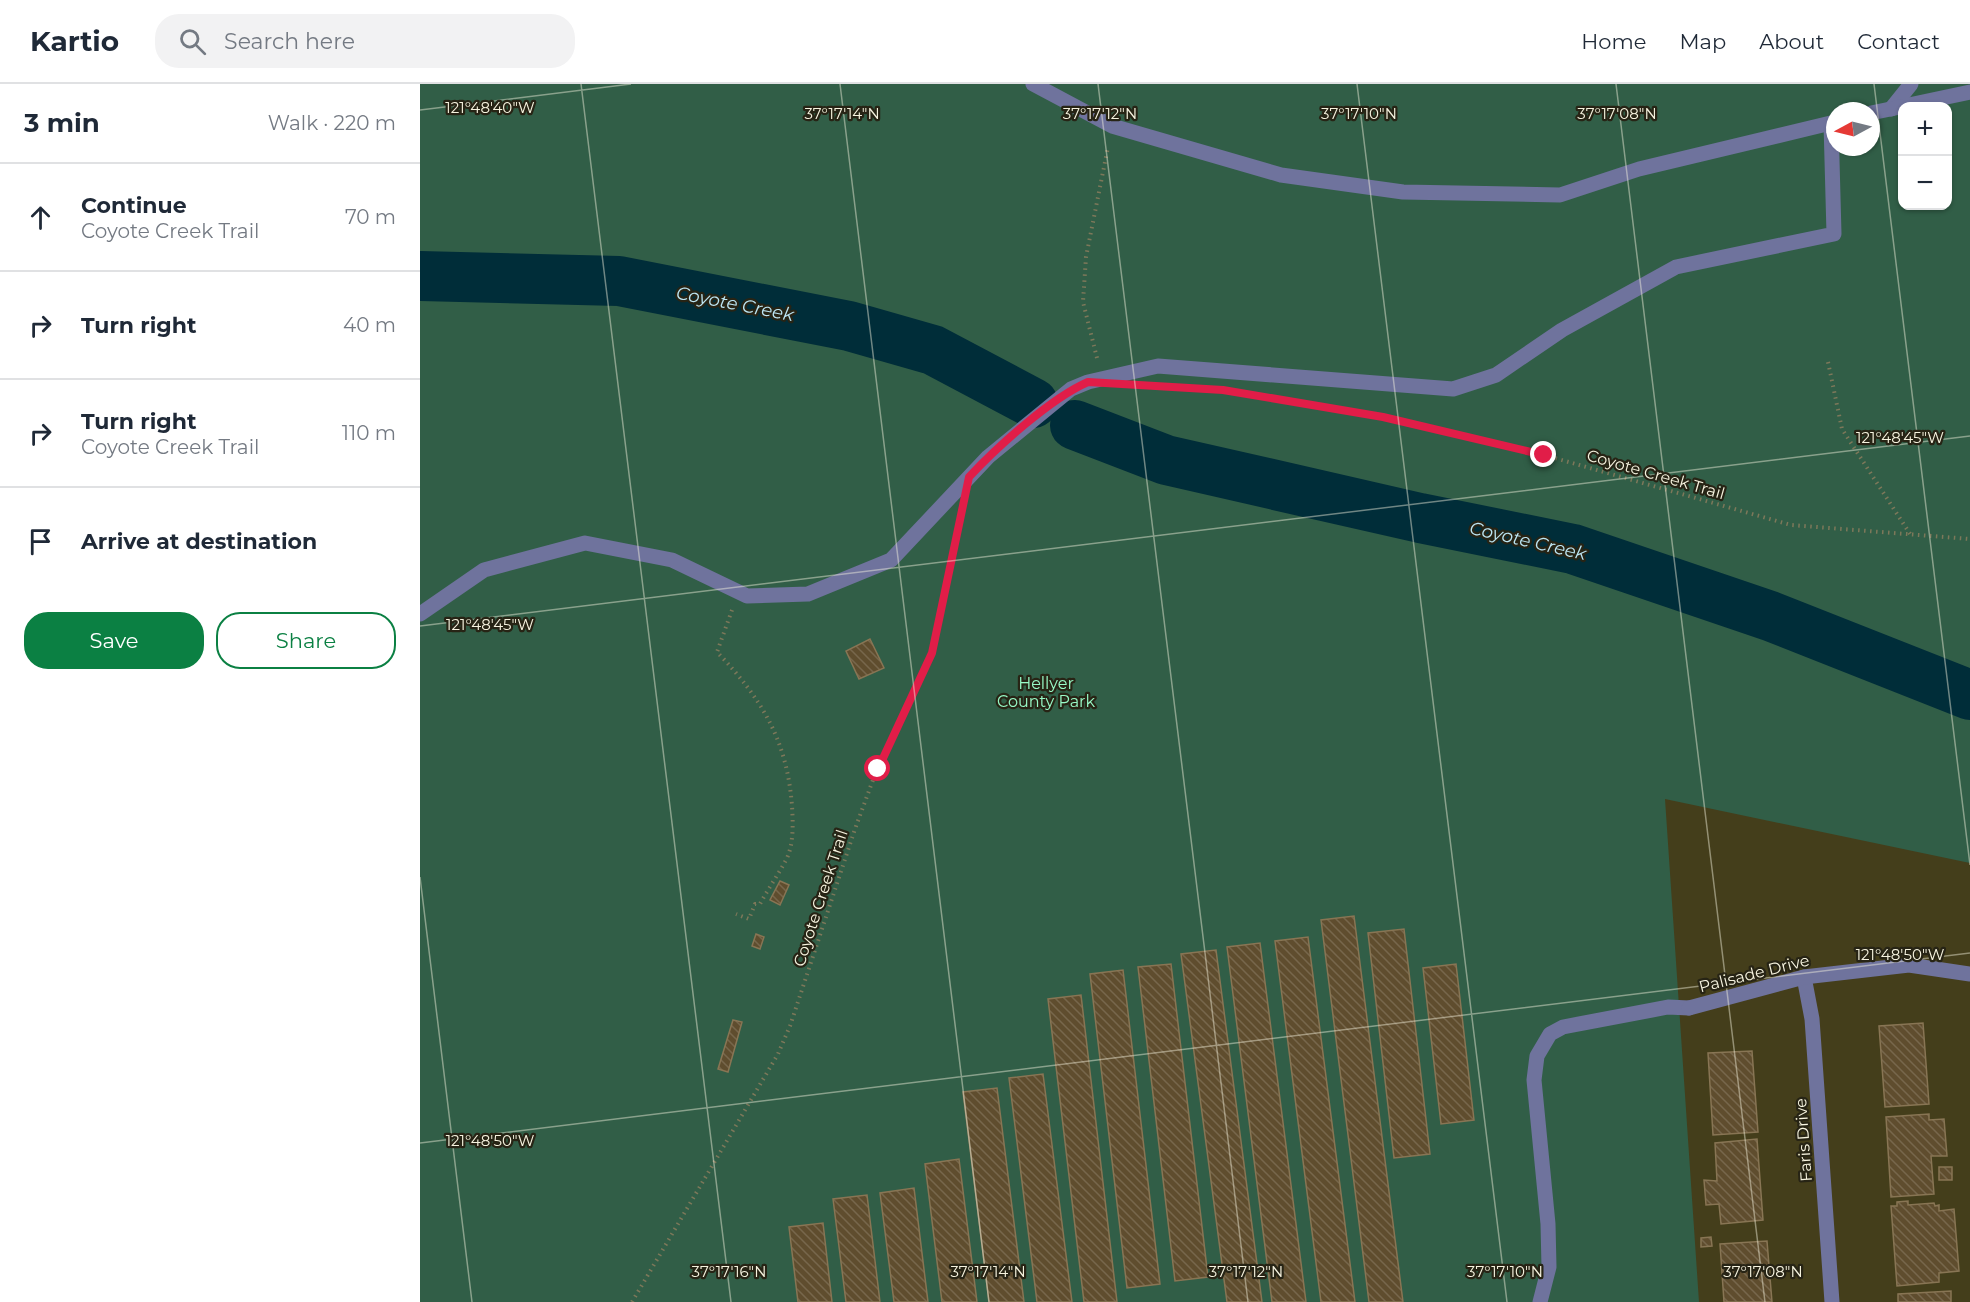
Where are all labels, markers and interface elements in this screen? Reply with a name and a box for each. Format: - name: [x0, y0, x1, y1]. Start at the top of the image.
- search box: [155, 14, 575, 68]
- text: Kartio: [30, 24, 119, 58]
- icon: search: [176, 25, 209, 58]
- text: Search here: [224, 28, 355, 55]
- text: Home: [1581, 29, 1646, 54]
- text: Map: [1679, 29, 1726, 54]
- text: About: [1759, 29, 1824, 54]
- text: Contact: [1857, 29, 1940, 54]
- text: 121°48'40"W: [445, 98, 535, 117]
- north arrow: [1826, 102, 1880, 156]
- map controls: [1898, 102, 1952, 210]
- button: +: [1898, 102, 1952, 156]
- text: 37°17'14"N: [804, 104, 880, 123]
- text: 37°17'12"N: [1063, 104, 1137, 123]
- text: 37°17'10"N: [1321, 104, 1397, 123]
- text: 37°17'08"N: [1577, 104, 1657, 123]
- text: 3 min: [24, 107, 100, 139]
- text: Walk · 220 m: [268, 111, 396, 135]
- button: −: [1898, 156, 1952, 210]
- text: Continue: [81, 192, 187, 219]
- icon: ahead: [24, 201, 57, 234]
- text: 70 m: [345, 205, 396, 229]
- text: Coyote Creek Trail: [81, 219, 259, 243]
- water label: Coyote Creek: [674, 282, 797, 326]
- icon: right: [24, 309, 57, 342]
- text: Turn right: [81, 312, 196, 339]
- text: 40 m: [343, 313, 396, 337]
- text: Turn right: [81, 408, 196, 435]
- icon: right: [24, 417, 57, 450]
- text: 110 m: [342, 421, 396, 445]
- text: 121°48'45"W: [1856, 428, 1944, 447]
- text: Coyote Creek Trail: [81, 435, 259, 459]
- route end: [1530, 441, 1556, 467]
- street label: Coyote Creek Trail: [1585, 446, 1727, 503]
- water label: Coyote Creek: [1467, 517, 1590, 565]
- icon: arrive: [24, 525, 57, 558]
- text: Arrive at destination: [81, 528, 317, 555]
- button: Save: [24, 612, 204, 669]
- button: Share: [216, 612, 396, 669]
- text: 121°48'45"W: [446, 615, 534, 634]
- park label: Hellyer County Park: [997, 674, 1095, 711]
- route start: [864, 755, 890, 781]
- street label: Coyote Creek Trail: [789, 827, 852, 969]
- text: 121°48'50"W: [1856, 945, 1945, 964]
- street label: Palisade Drive: [1697, 951, 1811, 996]
- street label: Faris Drive: [1791, 1098, 1816, 1182]
- text: 121°48'50"W: [446, 1131, 535, 1150]
- text: 37°17'16"N: [692, 1262, 766, 1281]
- text: 37°17'14"N: [950, 1262, 1026, 1281]
- text: 37°17'12"N: [1209, 1262, 1283, 1281]
- text: 37°17'10"N: [1467, 1262, 1543, 1281]
- text: 37°17'08"N: [1723, 1262, 1803, 1281]

